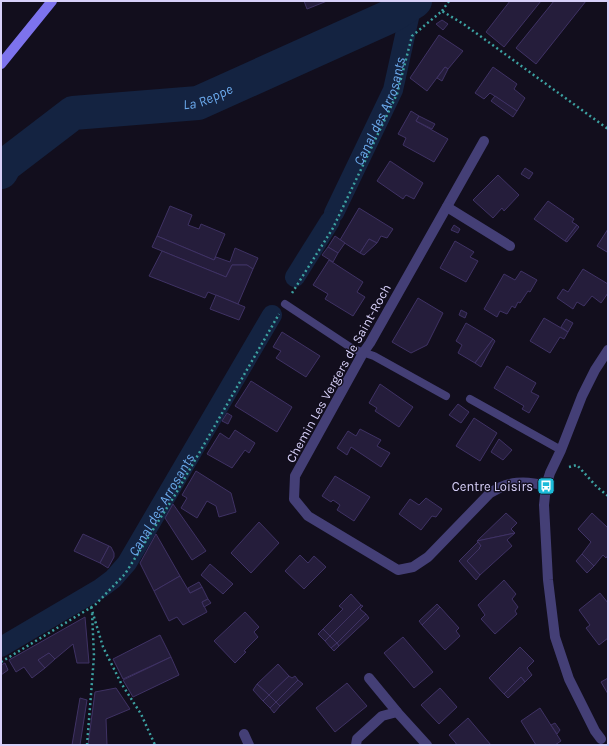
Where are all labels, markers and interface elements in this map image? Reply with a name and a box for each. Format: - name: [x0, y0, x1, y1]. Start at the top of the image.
- water label: Canal des Arrosants: [350, 55, 409, 168]
- water label: La Reppe: [183, 80, 236, 113]
- street label: Chemin Les Vergers de Saint-Roch: [283, 281, 394, 465]
- water label: Canal des Arrosants: [125, 450, 198, 559]
- bus stop icon: Centre Loisirs: [536, 476, 556, 496]
- place label: Centre Loisirs: [452, 479, 533, 494]

